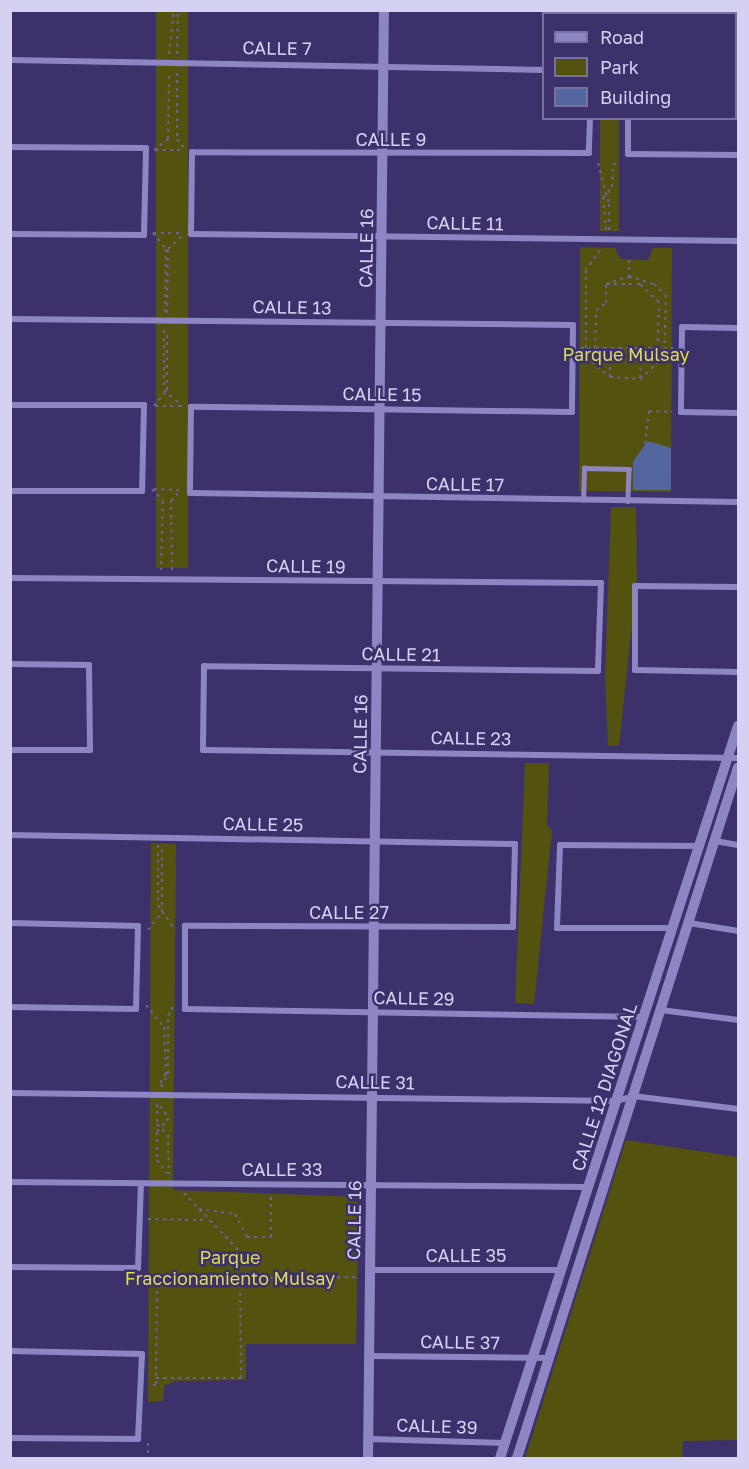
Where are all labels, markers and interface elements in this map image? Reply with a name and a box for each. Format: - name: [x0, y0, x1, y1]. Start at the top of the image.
- legend: [542, 12, 737, 120]
- text: Road: [600, 26, 644, 48]
- street label: CALLE 7: [242, 37, 312, 59]
- text: Park: [600, 56, 639, 78]
- text: Building: [600, 86, 671, 108]
- street label: CALLE 9: [356, 128, 426, 150]
- street label: CALLE 16: [355, 208, 377, 288]
- street label: CALLE 11: [426, 212, 504, 234]
- street label: CALLE 13: [252, 296, 332, 318]
- park label: Parque Mulsay: [562, 343, 690, 365]
- street label: CALLE 15: [342, 383, 422, 405]
- street label: CALLE 17: [426, 473, 504, 495]
- street label: CALLE 19: [266, 555, 346, 577]
- street label: CALLE 21: [361, 643, 441, 665]
- street label: CALLE 16: [349, 694, 371, 774]
- street label: CALLE 23: [430, 726, 512, 750]
- street label: CALLE 25: [222, 812, 304, 836]
- street label: CALLE 27: [309, 901, 389, 923]
- street label: CALLE 29: [373, 986, 455, 1010]
- street label: CALLE 12 DIAGONAL: [567, 1000, 641, 1174]
- street label: CALLE 31: [335, 1071, 415, 1093]
- street label: CALLE 33: [242, 1158, 322, 1180]
- street label: CALLE 16: [343, 1180, 365, 1260]
- street label: CALLE 35: [426, 1244, 506, 1266]
- park label: Parque Fraccionamiento Mulsay: [125, 1247, 335, 1290]
- street label: CALLE 37: [420, 1331, 500, 1353]
- street label: CALLE 39: [396, 1414, 478, 1438]

